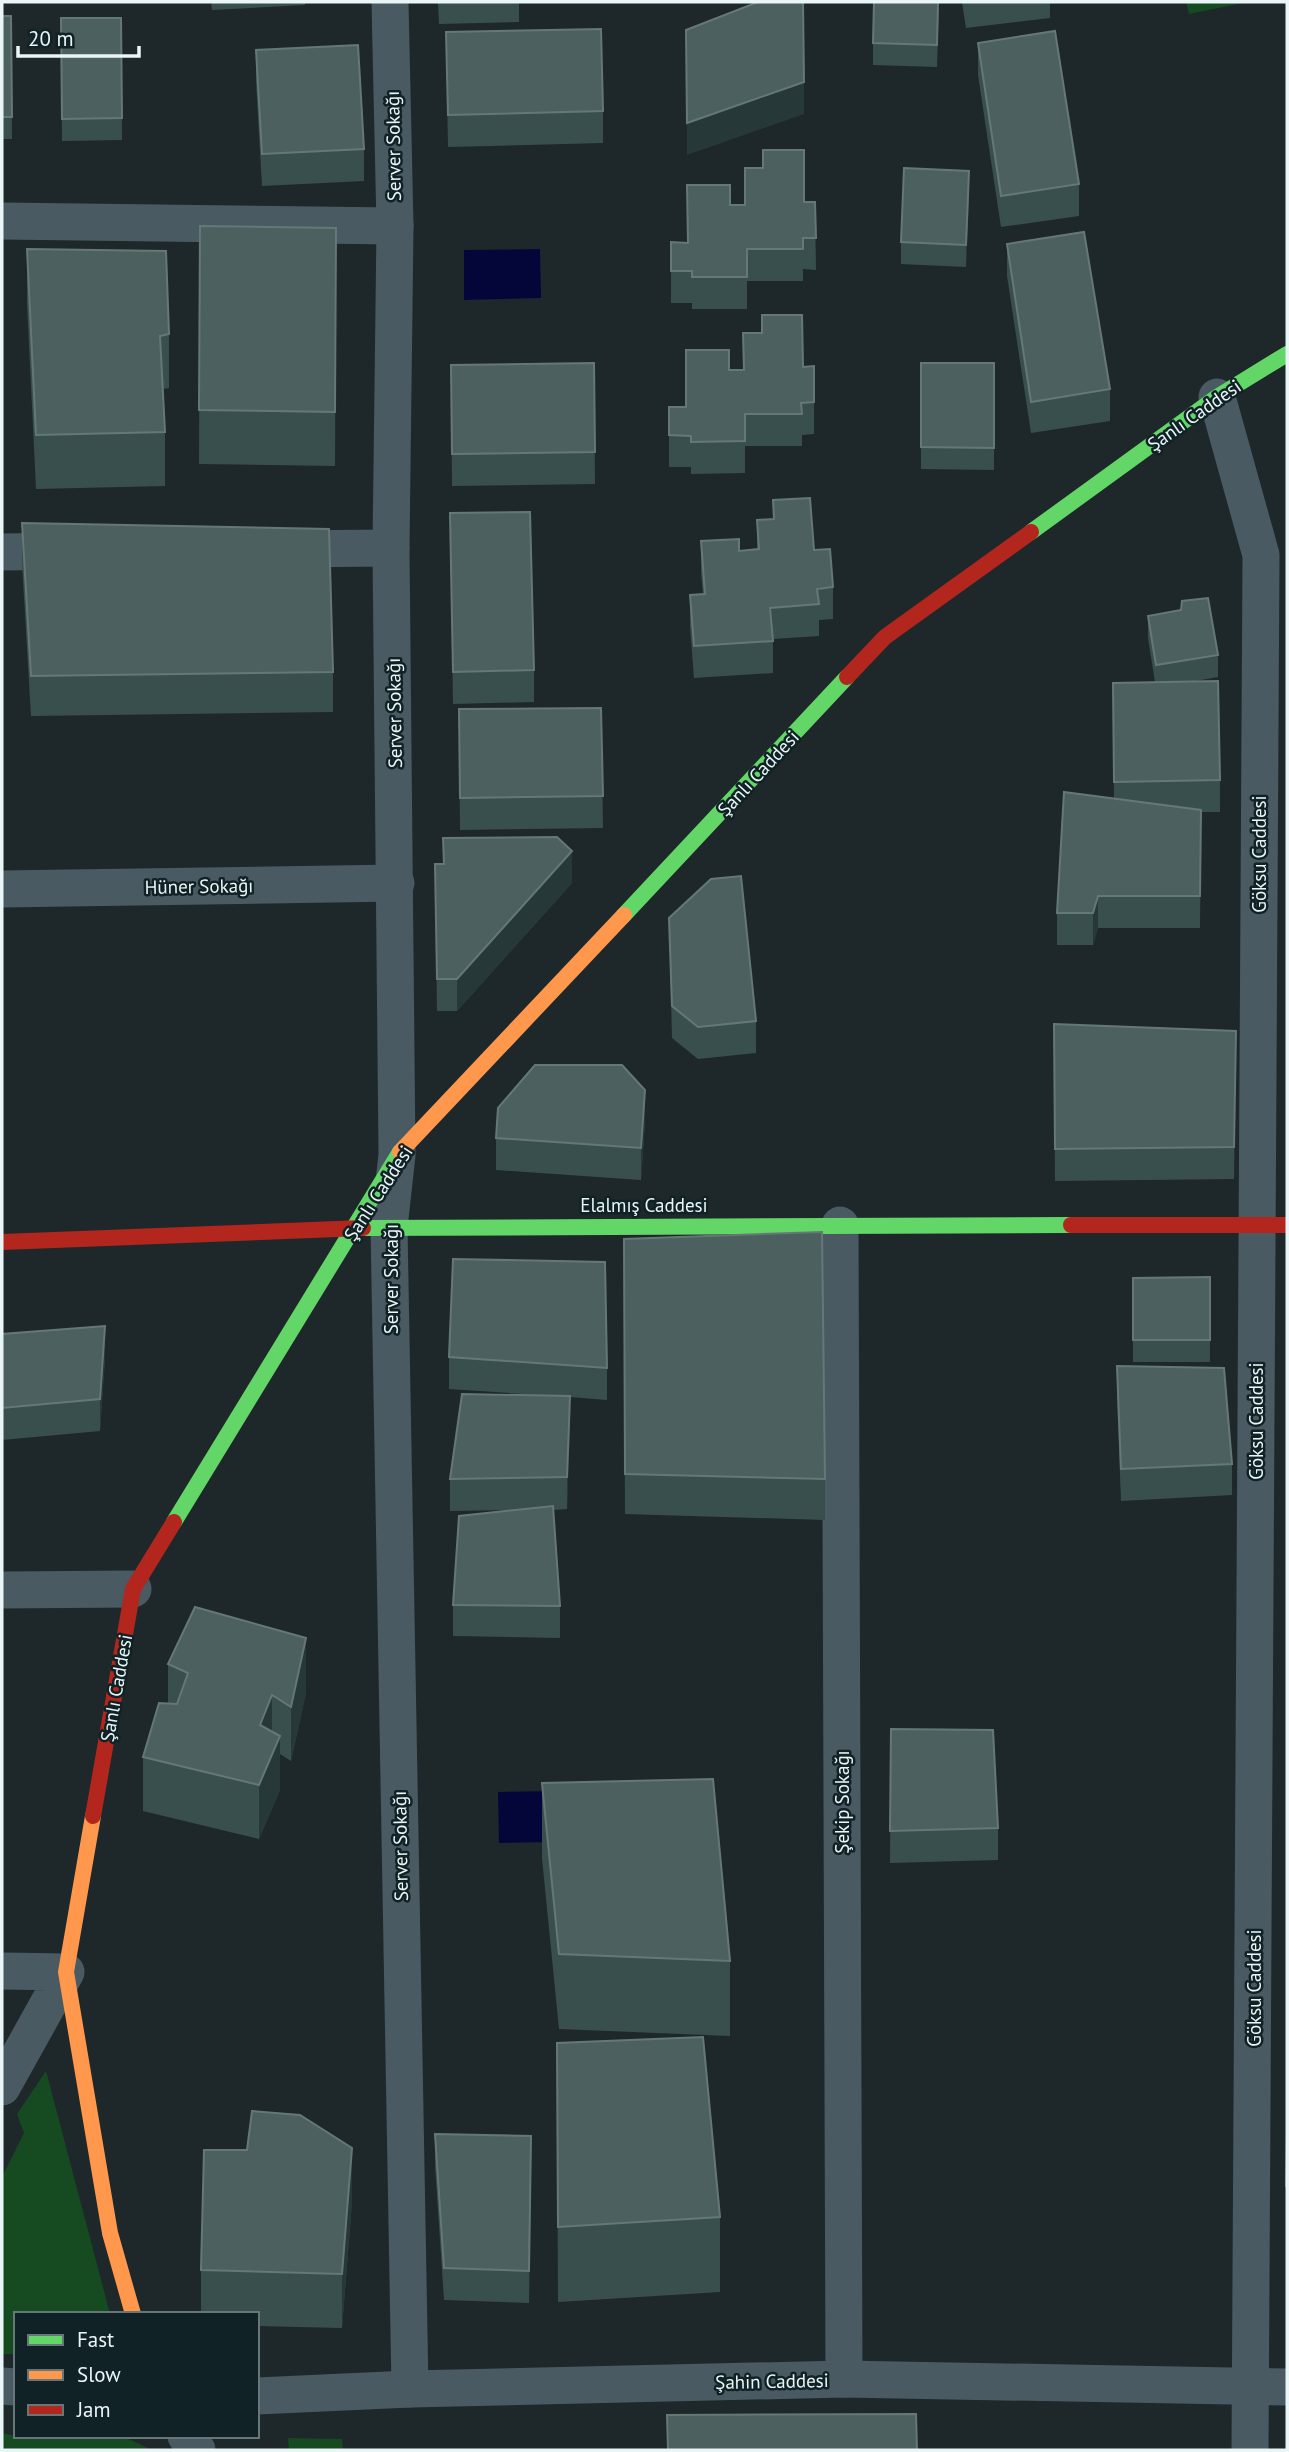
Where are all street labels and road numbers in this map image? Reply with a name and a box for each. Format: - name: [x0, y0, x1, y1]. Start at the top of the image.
- street label: Server Sokağı: [380, 91, 406, 201]
- street label: Şanlı Caddesi: [1143, 374, 1245, 456]
- street label: Server Sokağı: [381, 658, 407, 768]
- street label: Şanlı Caddesi: [712, 725, 804, 821]
- street label: Göksu Caddesi: [1247, 795, 1271, 913]
- street label: Hüner Sokağı: [144, 873, 254, 899]
- street label: Şanlı Caddesi: [338, 1141, 418, 1245]
- street label: Elalmış Caddesi: [580, 1193, 708, 1217]
- street label: Server Sokağı: [379, 1224, 403, 1334]
- street label: Göksu Caddesi: [1244, 1362, 1268, 1480]
- street label: Şanlı Caddesi: [95, 1632, 137, 1744]
- street label: Şekip Sokağı: [830, 1750, 854, 1854]
- street label: Server Sokağı: [387, 1791, 413, 1901]
- street label: Göksu Caddesi: [1242, 1929, 1266, 2047]
- street label: Şahin Caddesi: [715, 2368, 829, 2394]

